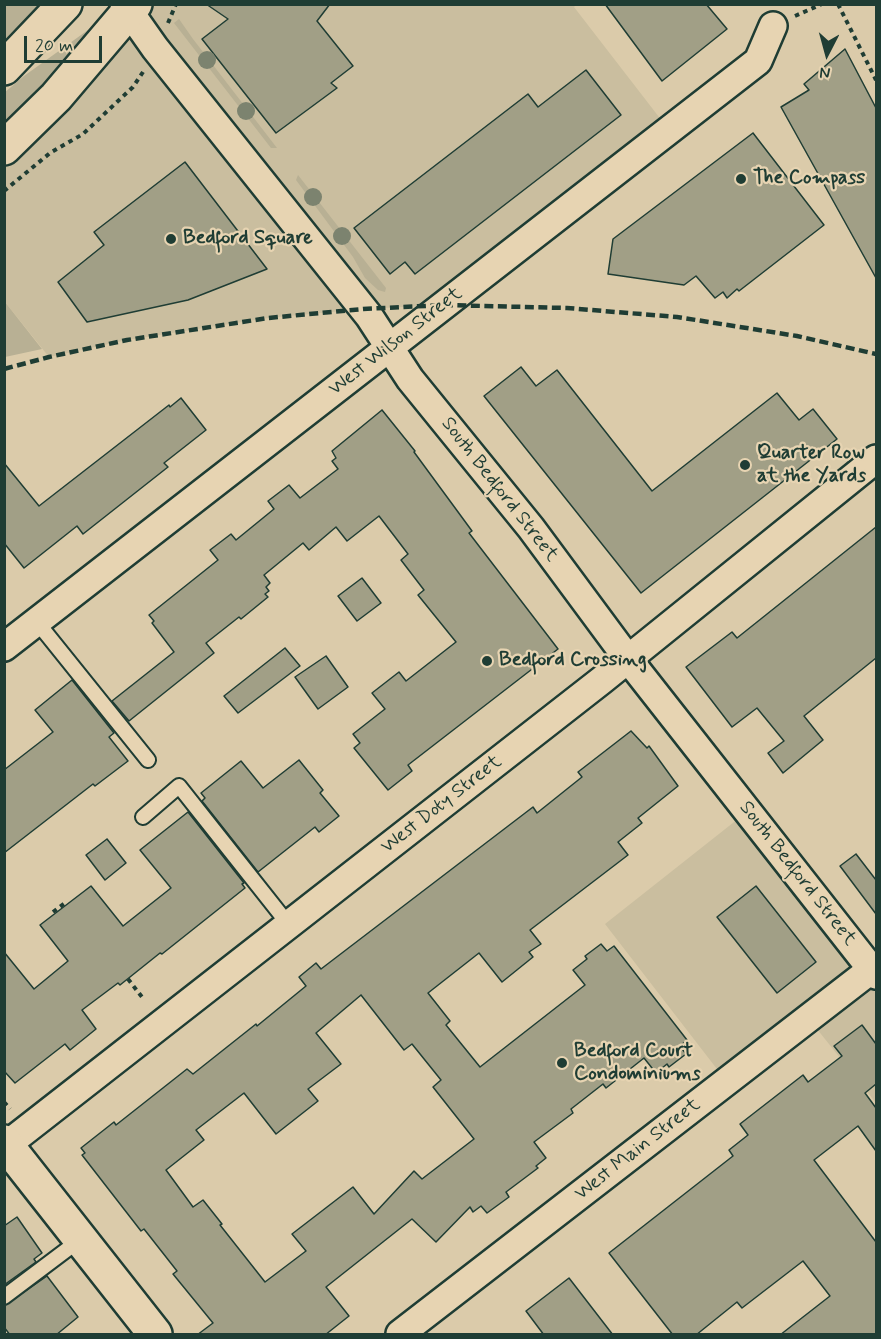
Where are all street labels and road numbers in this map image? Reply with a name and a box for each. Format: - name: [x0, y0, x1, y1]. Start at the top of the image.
- street label: West Wilson Street: [325, 282, 467, 402]
- street label: South Bedford Street: [435, 413, 563, 567]
- street label: West Doty Street: [377, 750, 507, 860]
- street label: South Bedford Street: [733, 797, 861, 951]
- street label: West Main Street: [570, 1094, 706, 1206]

